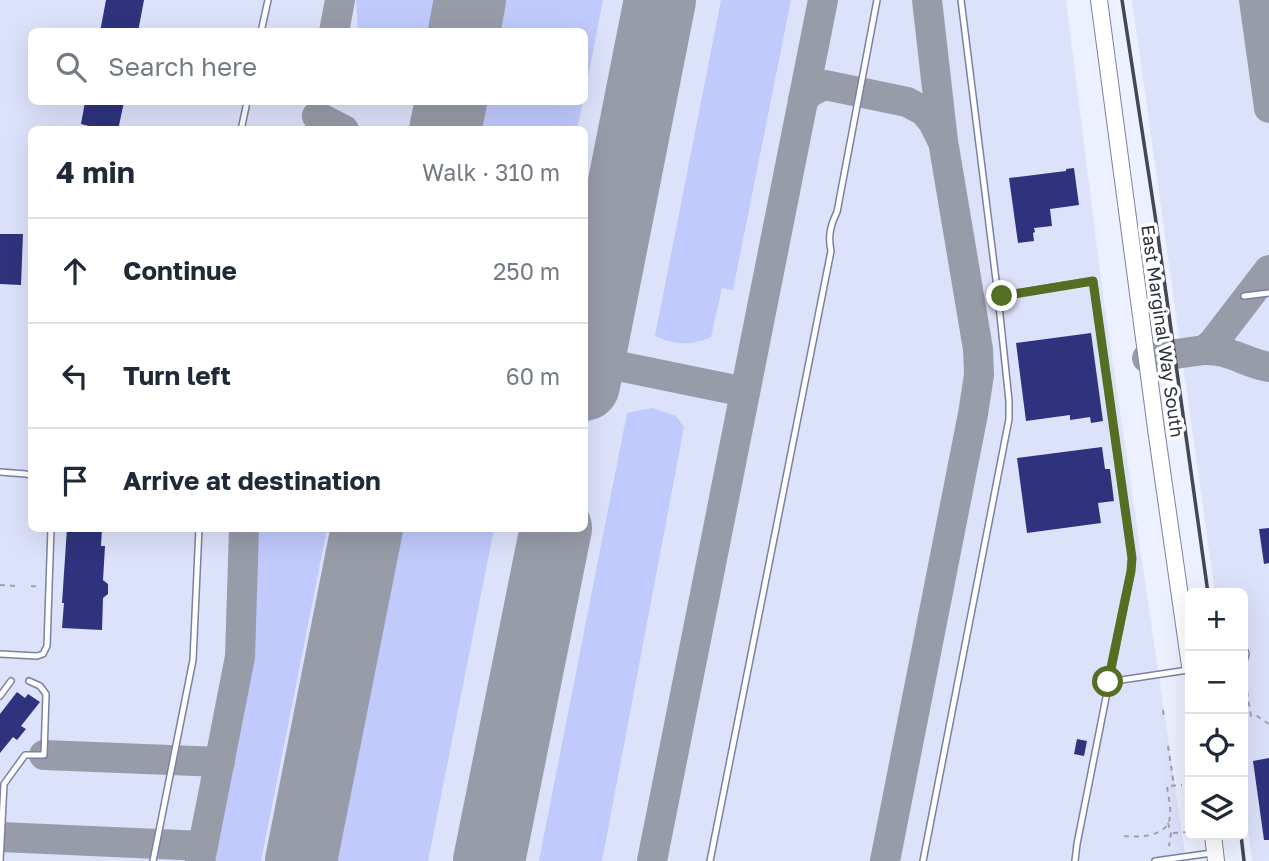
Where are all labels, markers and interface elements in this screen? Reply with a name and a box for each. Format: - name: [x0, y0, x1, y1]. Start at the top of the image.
- search box: [28, 28, 588, 105]
- icon: search: [52, 48, 90, 86]
- text: Search here: [108, 51, 257, 82]
- text: 4 min: [56, 154, 135, 190]
- text: Walk · 310 m: [422, 158, 560, 186]
- street label: East Marginal Way South: [1137, 223, 1189, 439]
- icon: ahead: [56, 252, 94, 290]
- text: Continue: [123, 255, 237, 286]
- text: 250 m: [493, 257, 560, 285]
- route end: [986, 280, 1017, 311]
- icon: left: [56, 357, 94, 395]
- text: Turn left: [123, 360, 231, 391]
- text: 60 m: [506, 362, 560, 390]
- icon: arrive: [56, 462, 94, 500]
- text: Arrive at destination: [123, 465, 381, 496]
- map controls: [1185, 588, 1248, 840]
- button: +: [1185, 588, 1248, 651]
- button: −: [1185, 651, 1248, 714]
- route start: [1092, 666, 1123, 697]
- button: locate: [1185, 714, 1248, 777]
- button: layers: [1185, 777, 1248, 840]

